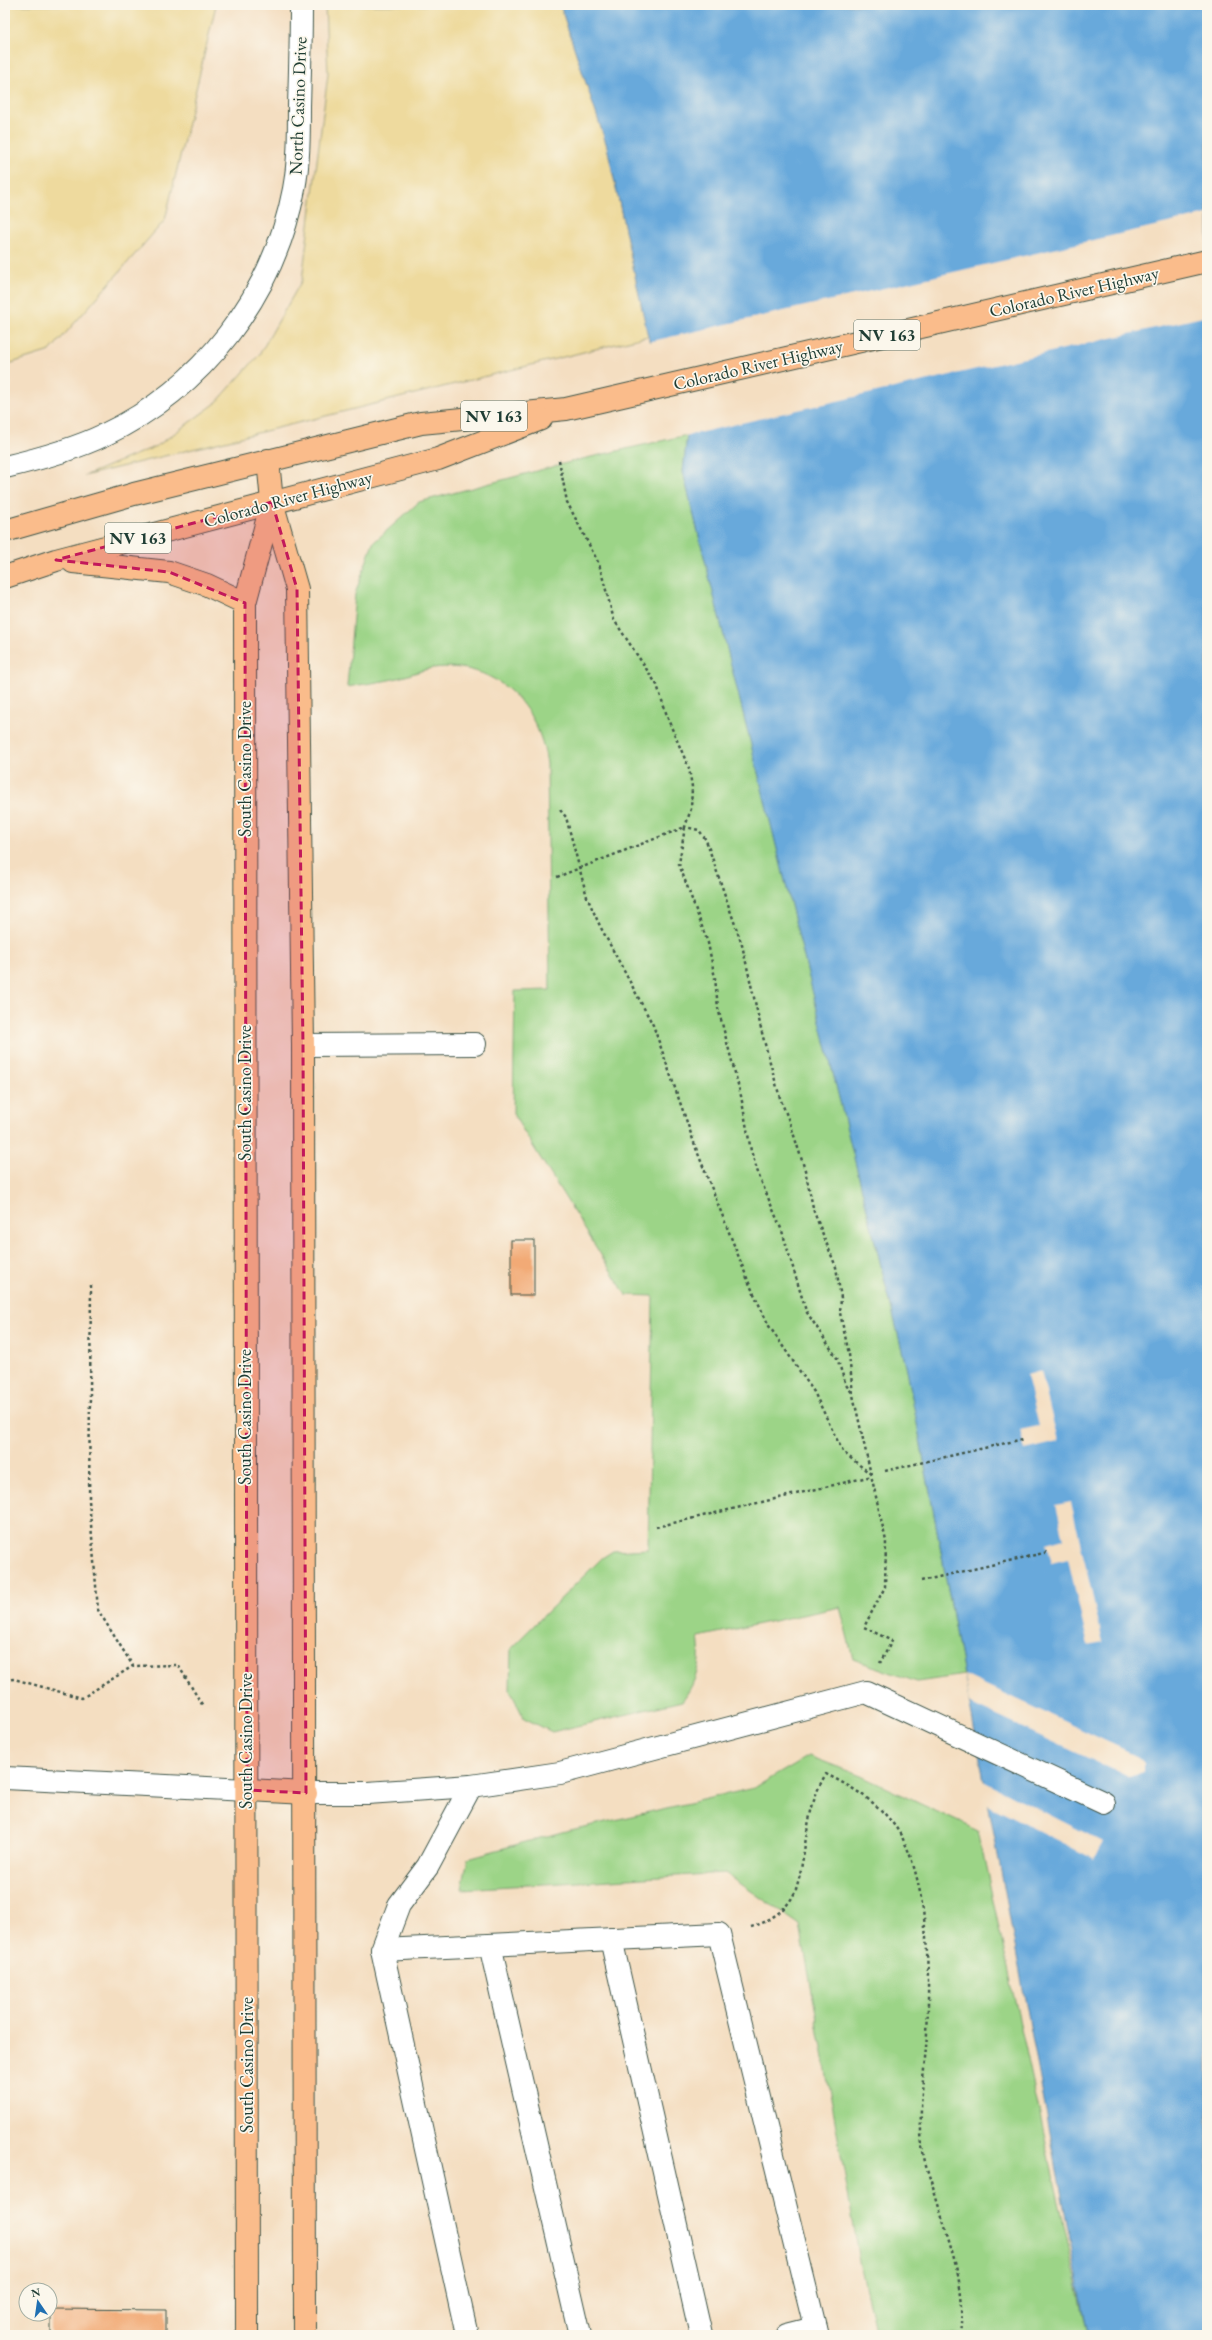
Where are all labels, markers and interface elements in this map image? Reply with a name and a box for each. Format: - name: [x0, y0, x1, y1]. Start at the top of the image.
- street label: North Casino Drive: [284, 36, 311, 176]
- street label: Colorado River Highway: [987, 261, 1161, 322]
- road number: NV 163: [854, 320, 920, 350]
- street label: Colorado River Highway: [671, 334, 845, 395]
- road number: NV 163: [461, 401, 527, 431]
- street label: Colorado River Highway: [201, 465, 375, 532]
- road number: NV 163: [105, 523, 171, 553]
- street label: South Casino Drive: [233, 701, 256, 837]
- street label: South Casino Drive: [233, 1025, 256, 1161]
- street label: South Casino Drive: [233, 1349, 256, 1485]
- street label: South Casino Drive: [234, 1673, 257, 1809]
- street label: South Casino Drive: [235, 1997, 258, 2133]
- north arrow: [18, 2282, 58, 2322]
- text: N: [30, 2284, 42, 2300]

